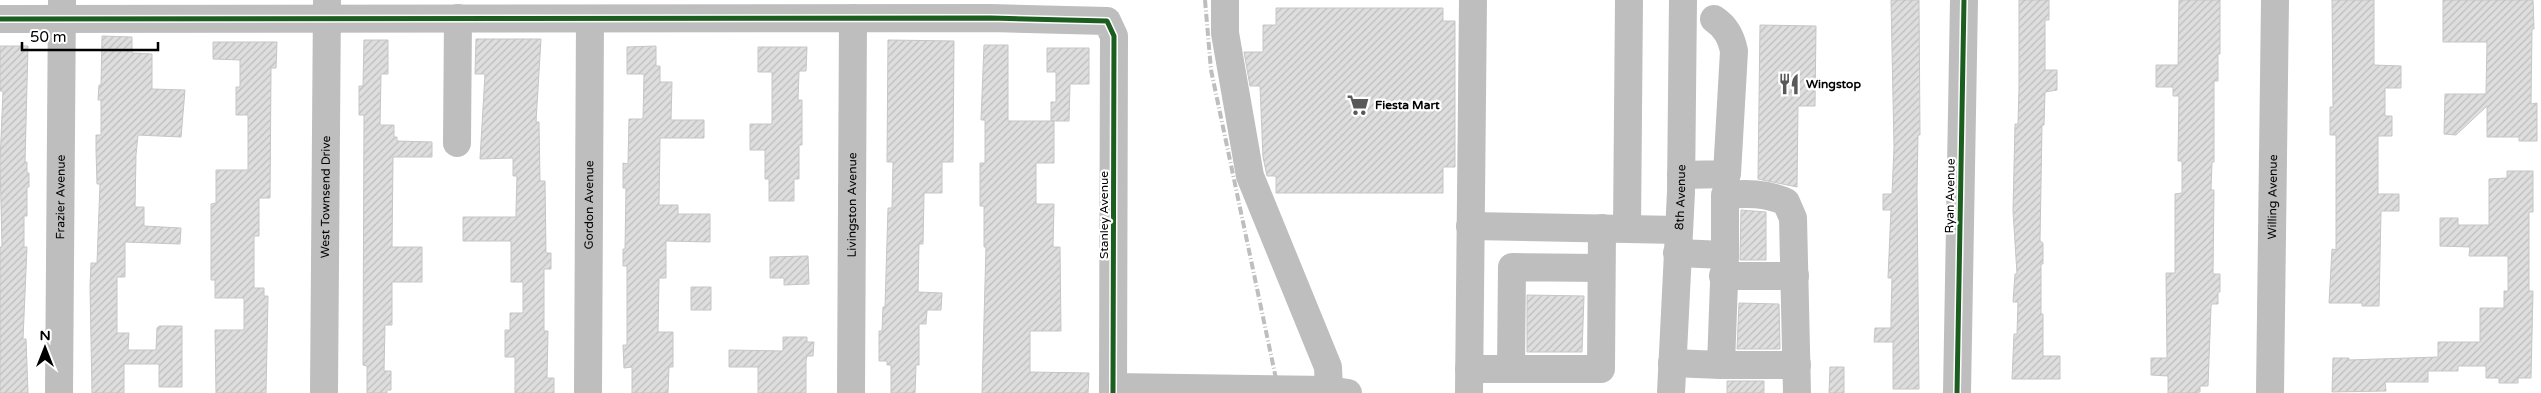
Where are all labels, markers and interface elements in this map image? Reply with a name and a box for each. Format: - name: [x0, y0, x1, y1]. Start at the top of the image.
- scale bar: [22, 20, 159, 52]
- text: 50 m: [30, 28, 67, 46]
- restaurant icon: Wingstop: [1776, 71, 1802, 97]
- place label: Wingstop: [1806, 77, 1861, 92]
- supermarket icon: Fiesta Mart: [1345, 92, 1371, 118]
- place label: Fiesta Mart: [1375, 98, 1440, 112]
- street label: West Townsend Drive: [318, 135, 333, 258]
- street label: Livingston Avenue: [845, 152, 859, 258]
- street label: Frazier Avenue: [53, 154, 68, 239]
- street label: Willing Avenue: [2265, 154, 2280, 240]
- street label: Ryan Avenue: [1942, 158, 1958, 234]
- street label: Gordon Avenue: [582, 160, 596, 250]
- street label: 8th Avenue: [1672, 164, 1688, 230]
- street label: Stanley Avenue: [1097, 171, 1111, 259]
- north arrow: [20, 323, 70, 373]
- text: N: [39, 327, 51, 344]

